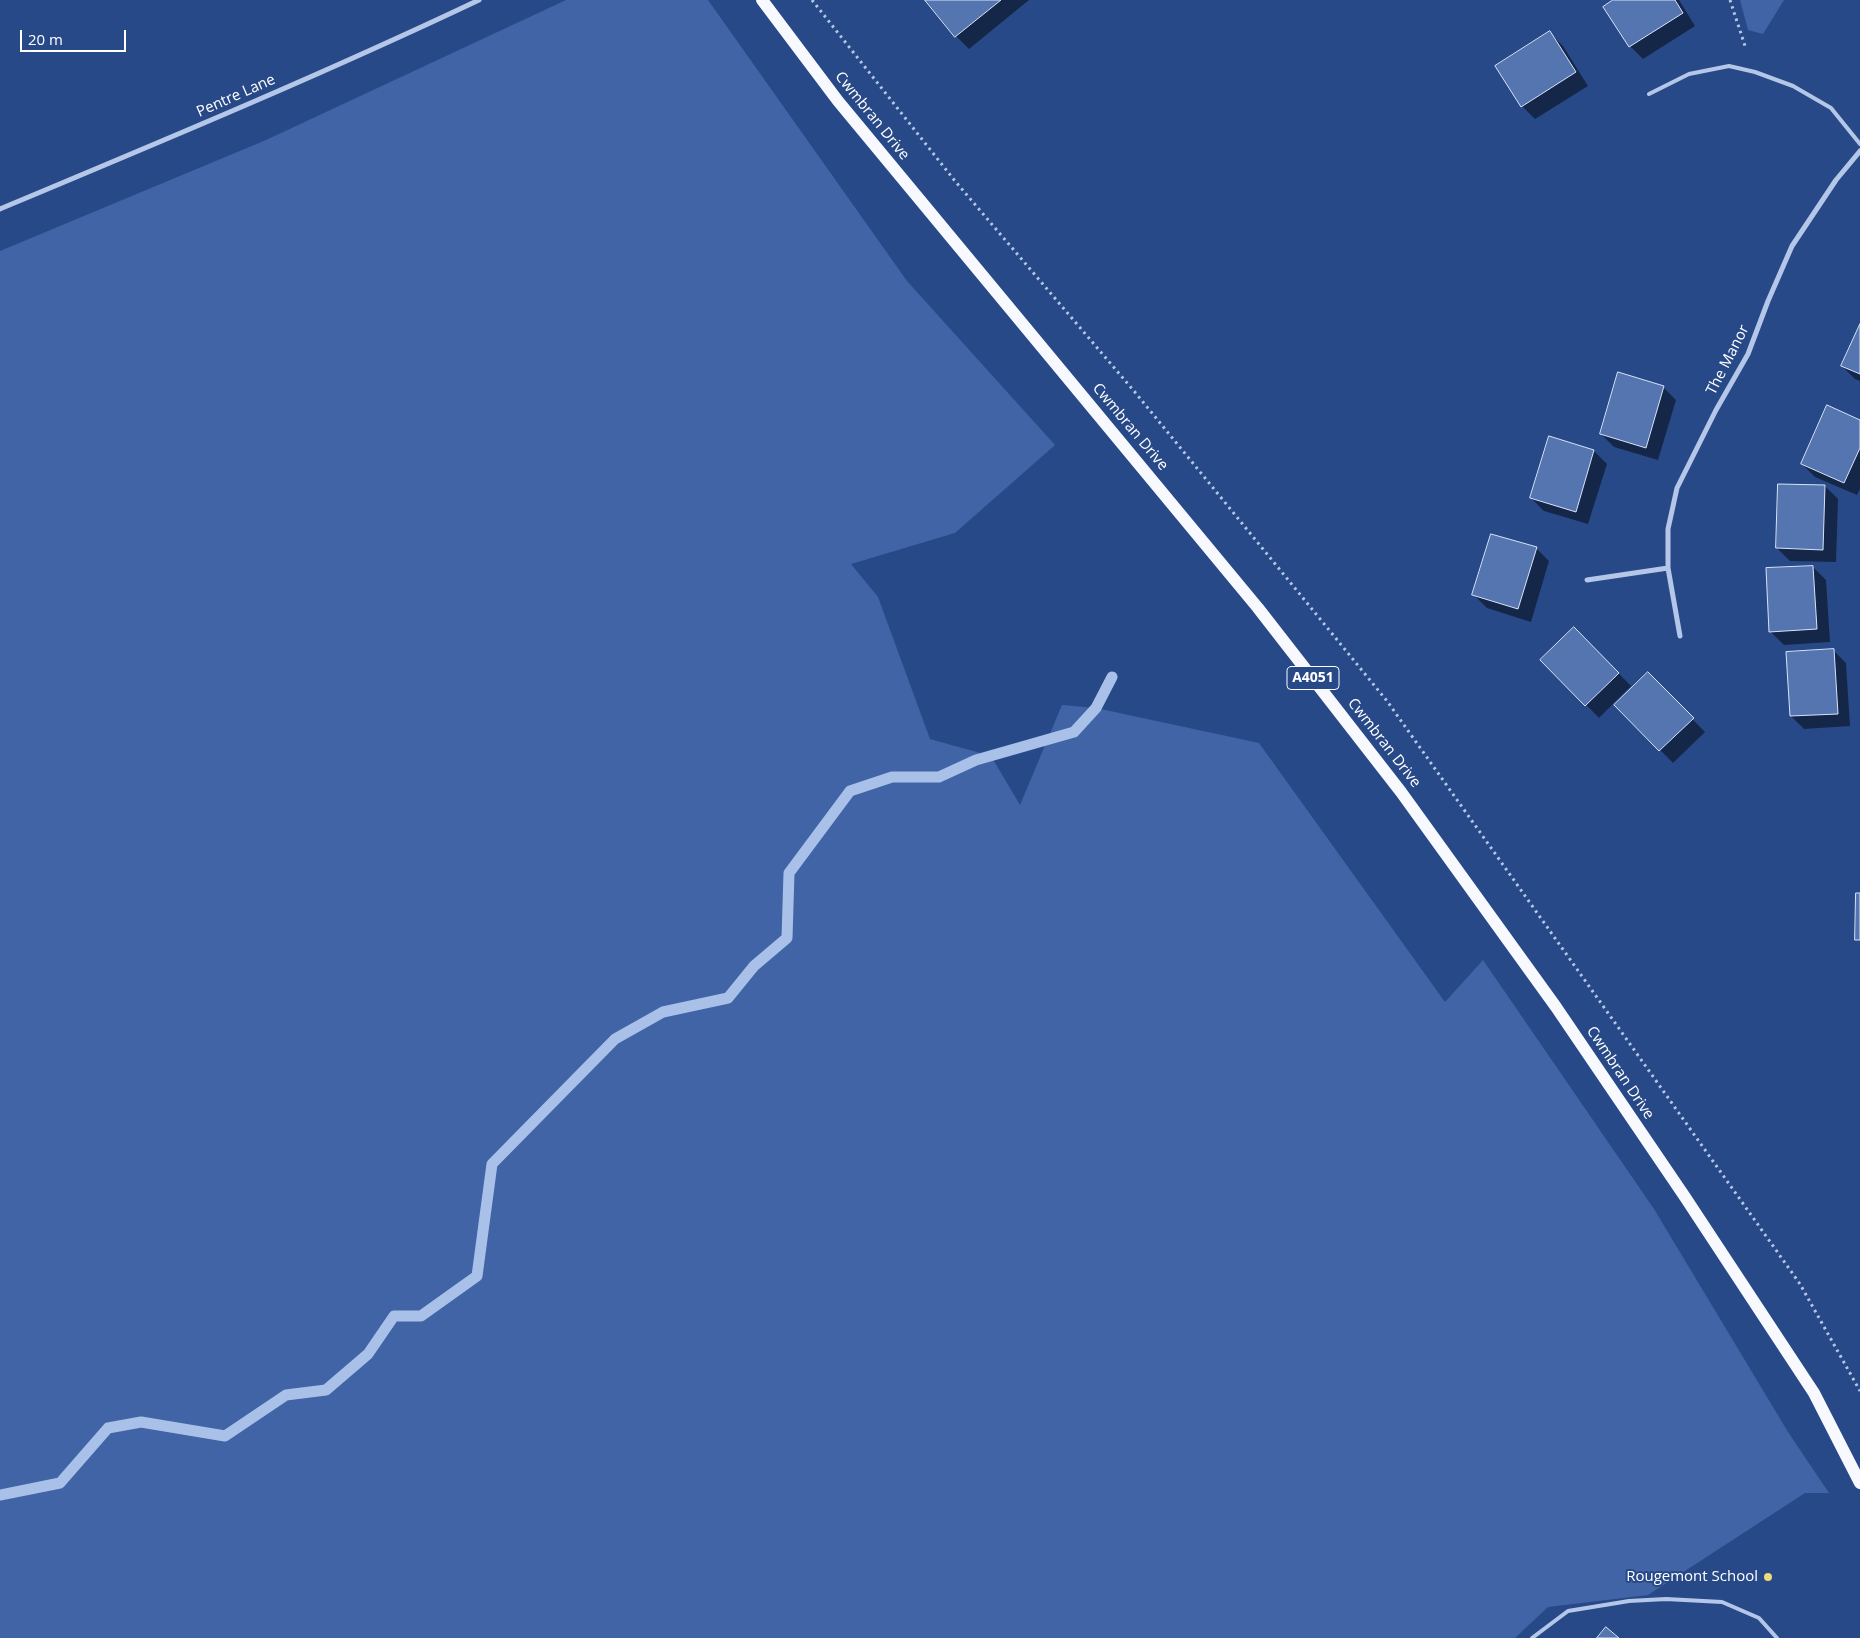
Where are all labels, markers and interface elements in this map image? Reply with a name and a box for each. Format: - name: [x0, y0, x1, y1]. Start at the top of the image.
- scale bar: [22, 20, 129, 52]
- text: 20 m: [28, 29, 63, 49]
- street label: Cwmbran Drive: [831, 68, 913, 164]
- street label: Pentre Lane: [194, 71, 278, 121]
- street label: The Manor: [1703, 322, 1753, 398]
- street label: Cwmbran Drive: [1088, 380, 1172, 474]
- road number: A4051: [1287, 666, 1339, 690]
- street label: Cwmbran Drive: [1344, 695, 1424, 791]
- street label: Cwmbran Drive: [1582, 1023, 1658, 1123]
- place label: Rougemont School: [1626, 1568, 1758, 1586]
- marker: Rougemont School: [1762, 1571, 1774, 1583]

